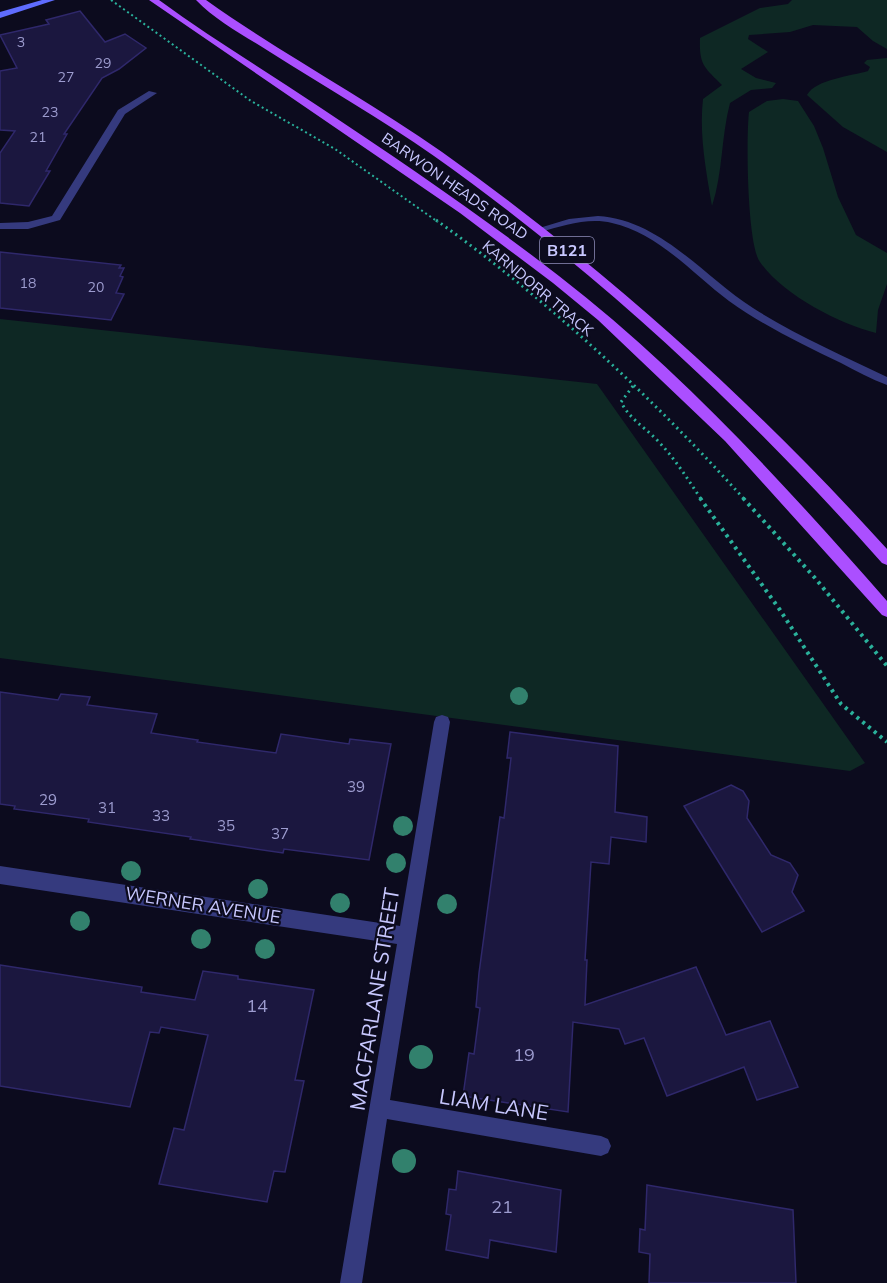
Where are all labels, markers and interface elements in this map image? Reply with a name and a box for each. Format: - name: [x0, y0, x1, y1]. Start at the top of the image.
- house number: 3: [17, 33, 25, 51]
- house number: 29: [95, 54, 111, 72]
- house number: 27: [58, 68, 74, 86]
- house number: 23: [42, 103, 58, 121]
- house number: 21: [30, 128, 46, 146]
- street label: BARWON HEADS ROAD: [378, 128, 532, 244]
- street label: KARNDORR TRACK: [479, 236, 598, 340]
- road number: B121: [540, 237, 594, 263]
- house number: 18: [20, 274, 36, 292]
- house number: 20: [88, 278, 104, 296]
- house number: 39: [347, 777, 365, 796]
- house number: 29: [39, 790, 57, 809]
- house number: 31: [98, 798, 116, 817]
- house number: 33: [152, 806, 170, 825]
- house number: 35: [217, 816, 235, 835]
- house number: 37: [271, 824, 289, 843]
- street label: WERNER AVENUE: [124, 881, 282, 929]
- street label: MACFARLANE STREET: [344, 885, 405, 1112]
- house number: 14: [246, 994, 268, 1017]
- house number: 19: [513, 1043, 535, 1066]
- street label: LIAM LANE: [437, 1083, 551, 1125]
- house number: 21: [491, 1195, 513, 1218]

